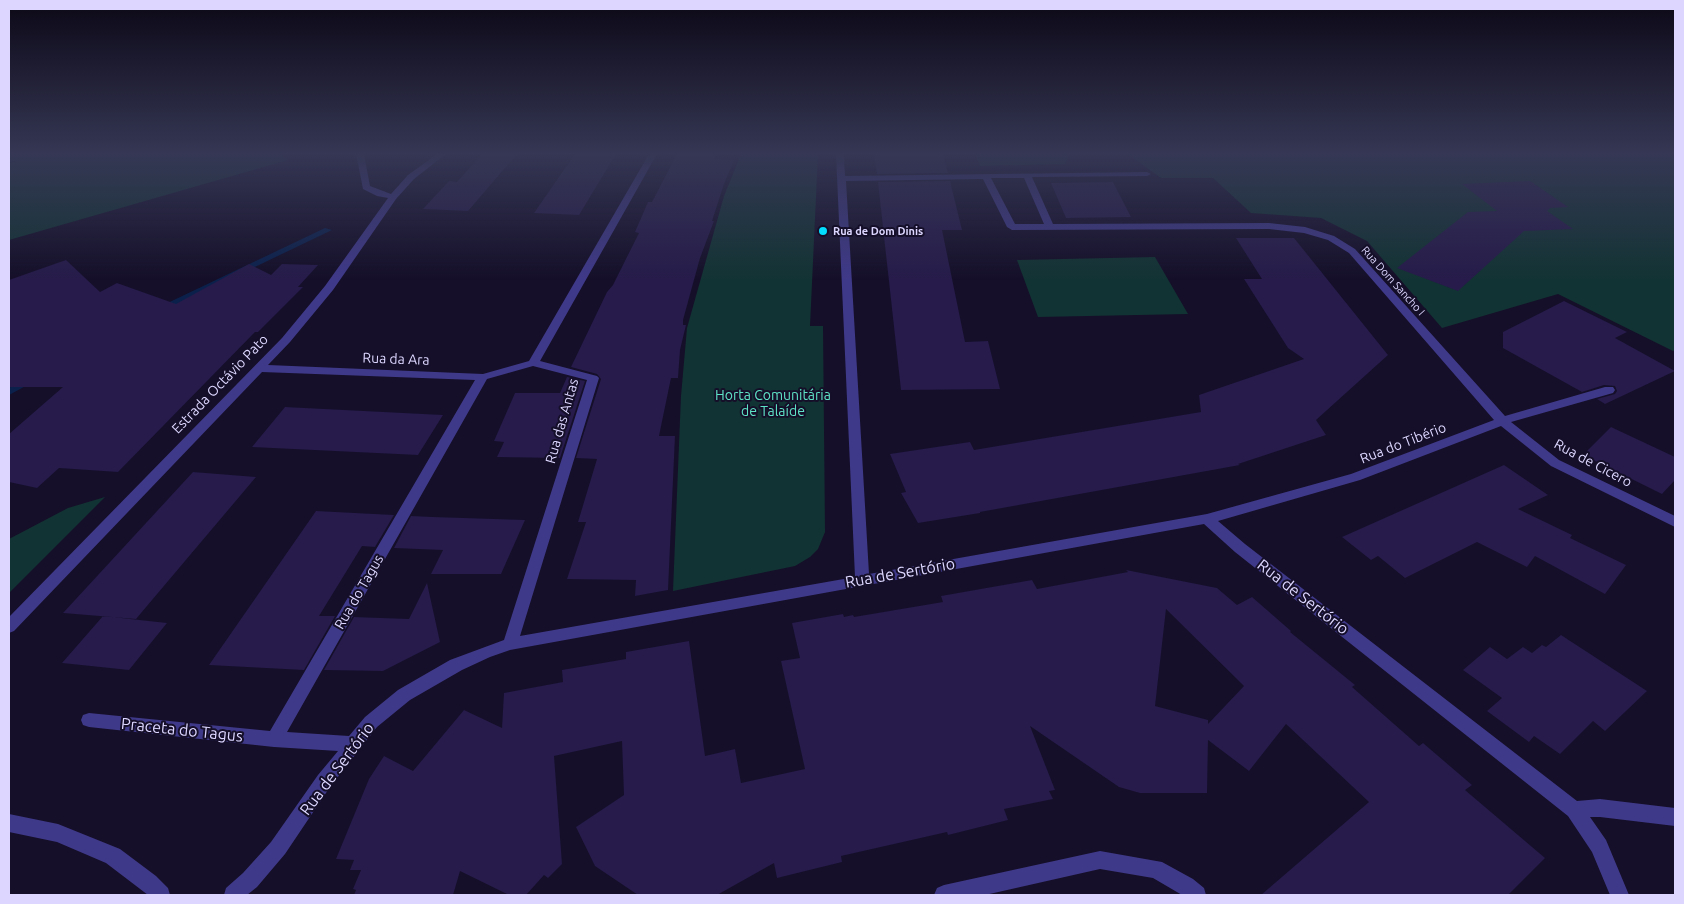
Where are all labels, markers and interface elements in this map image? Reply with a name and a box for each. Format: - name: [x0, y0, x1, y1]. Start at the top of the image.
- place label: Rua de Dom Dinis: [833, 224, 923, 238]
- marker: Rua de Dom Dinis: [817, 225, 829, 237]
- street label: Rua Dom Sancho I: [1359, 244, 1427, 318]
- street label: Estrada Octávio Pato: [168, 331, 272, 437]
- street label: Rua da Ara: [362, 349, 430, 369]
- street label: Rua das Antas: [542, 377, 582, 465]
- park label: Horta Comunitária de Talaíde: [715, 387, 831, 420]
- street label: Rua do Tibério: [1358, 419, 1448, 467]
- street label: Rua de Cicero: [1551, 435, 1635, 491]
- street label: Rua do Tagus: [331, 552, 387, 632]
- street label: Rua de Sertório: [844, 554, 956, 592]
- street label: Rua de Sertório: [1253, 555, 1353, 639]
- street label: Praceta do Tagus: [120, 714, 244, 746]
- street label: Rua de Sertório: [296, 719, 378, 819]

